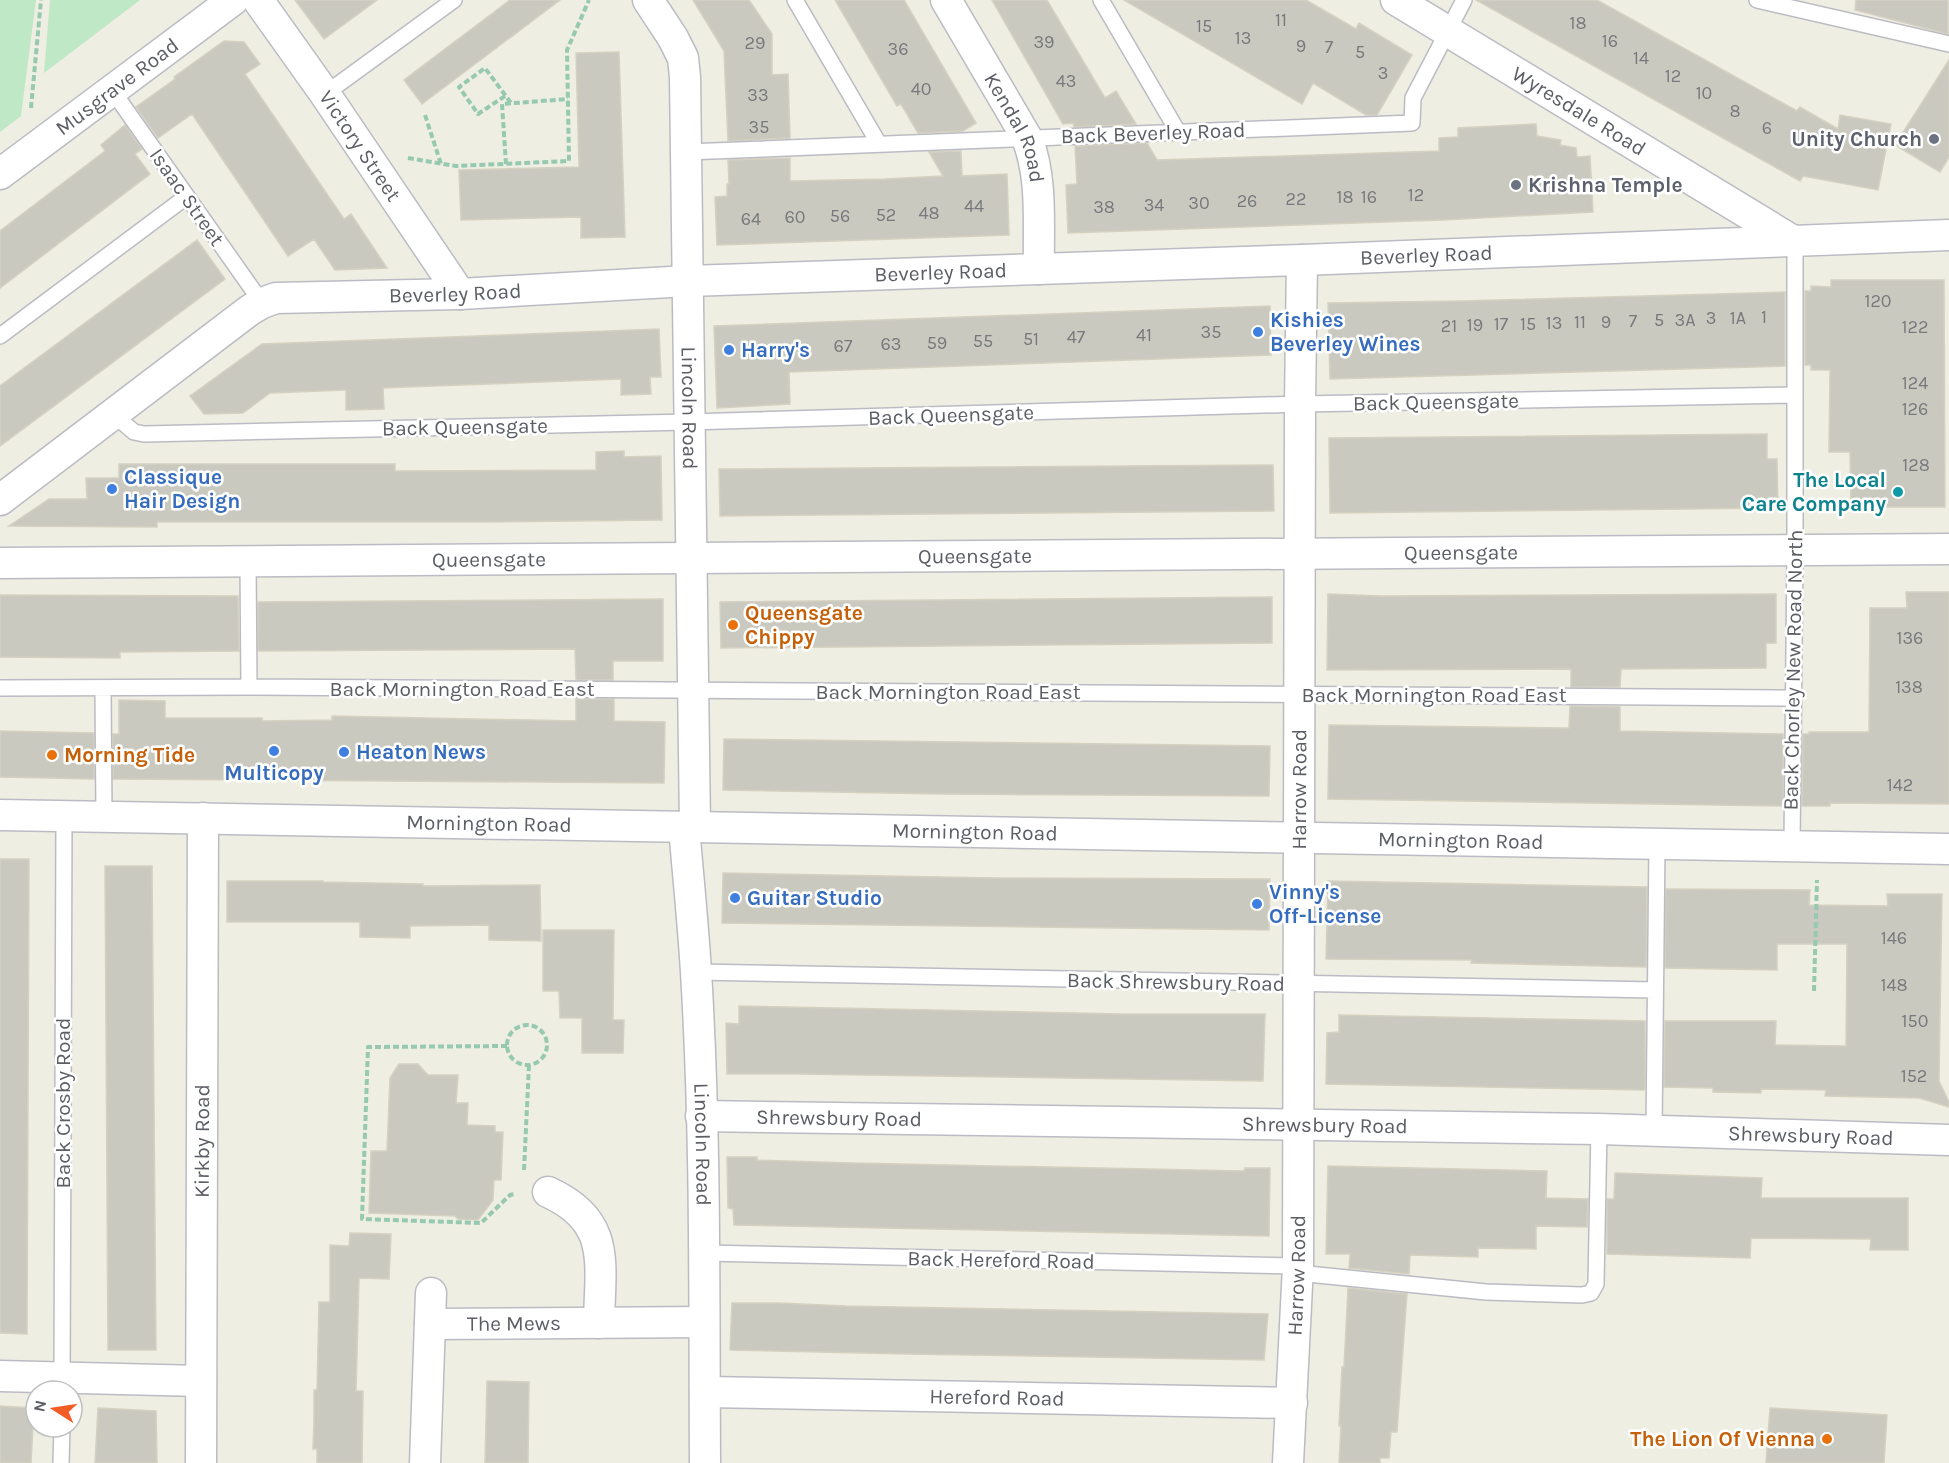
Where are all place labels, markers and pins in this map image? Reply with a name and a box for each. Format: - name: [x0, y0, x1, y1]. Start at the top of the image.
- place label: Unity Church: [1791, 127, 1922, 151]
- marker: Unity Church: [1927, 132, 1941, 146]
- place label: Krishna Temple: [1528, 173, 1683, 197]
- marker: Krishna Temple: [1509, 178, 1523, 192]
- place label: Kishies Beverley Wines: [1270, 308, 1420, 356]
- marker: Kishies Beverley Wines: [1251, 325, 1265, 339]
- place label: Harry's: [741, 338, 810, 362]
- marker: Harry's: [722, 343, 736, 357]
- place label: Classique Hair Design: [124, 465, 240, 513]
- place label: The Local Care Company: [1742, 468, 1886, 516]
- marker: Classique Hair Design: [105, 482, 119, 496]
- marker: The Local Care Company: [1891, 485, 1905, 499]
- place label: Queensgate Chippy: [745, 601, 863, 649]
- marker: Queensgate Chippy: [726, 618, 740, 632]
- place label: Heaton News: [356, 740, 486, 764]
- place label: Morning Tide: [64, 743, 195, 767]
- marker: Multicopy: [267, 744, 281, 758]
- marker: Heaton News: [337, 745, 351, 759]
- marker: Morning Tide: [45, 748, 59, 762]
- place label: Multicopy: [224, 761, 324, 785]
- place label: Vinny's Off-License: [1269, 880, 1381, 928]
- place label: Guitar Studio: [747, 886, 882, 910]
- marker: Guitar Studio: [728, 891, 742, 905]
- marker: Vinny's Off-License: [1250, 897, 1264, 911]
- place label: The Lion Of Vienna: [1630, 1427, 1815, 1451]
- marker: The Lion Of Vienna: [1820, 1432, 1834, 1446]

